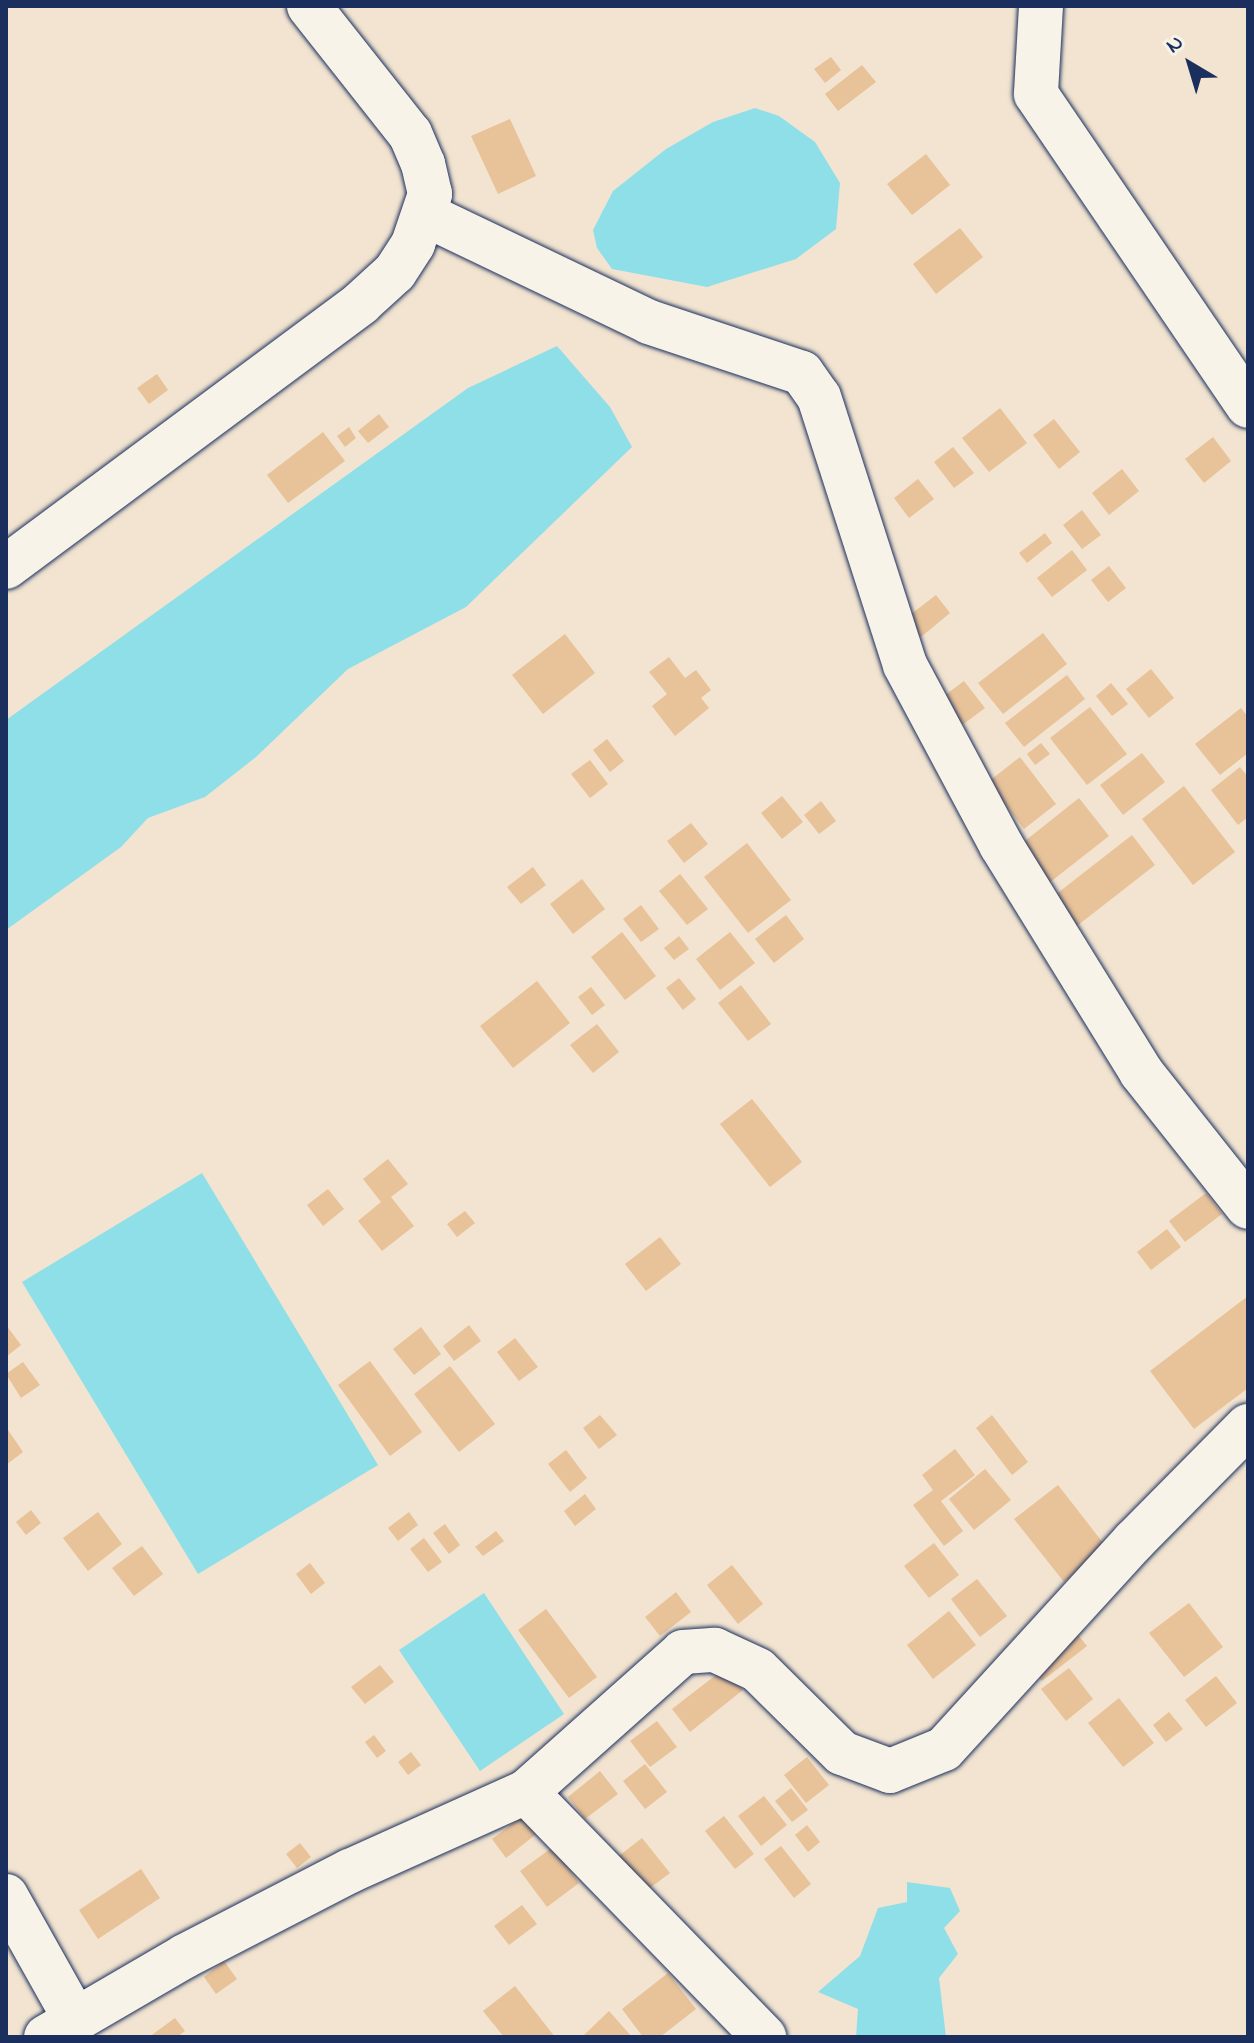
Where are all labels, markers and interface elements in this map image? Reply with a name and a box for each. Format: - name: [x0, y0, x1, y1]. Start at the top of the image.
- north arrow: [1150, 24, 1230, 104]
- text: N: [1160, 28, 1191, 62]

